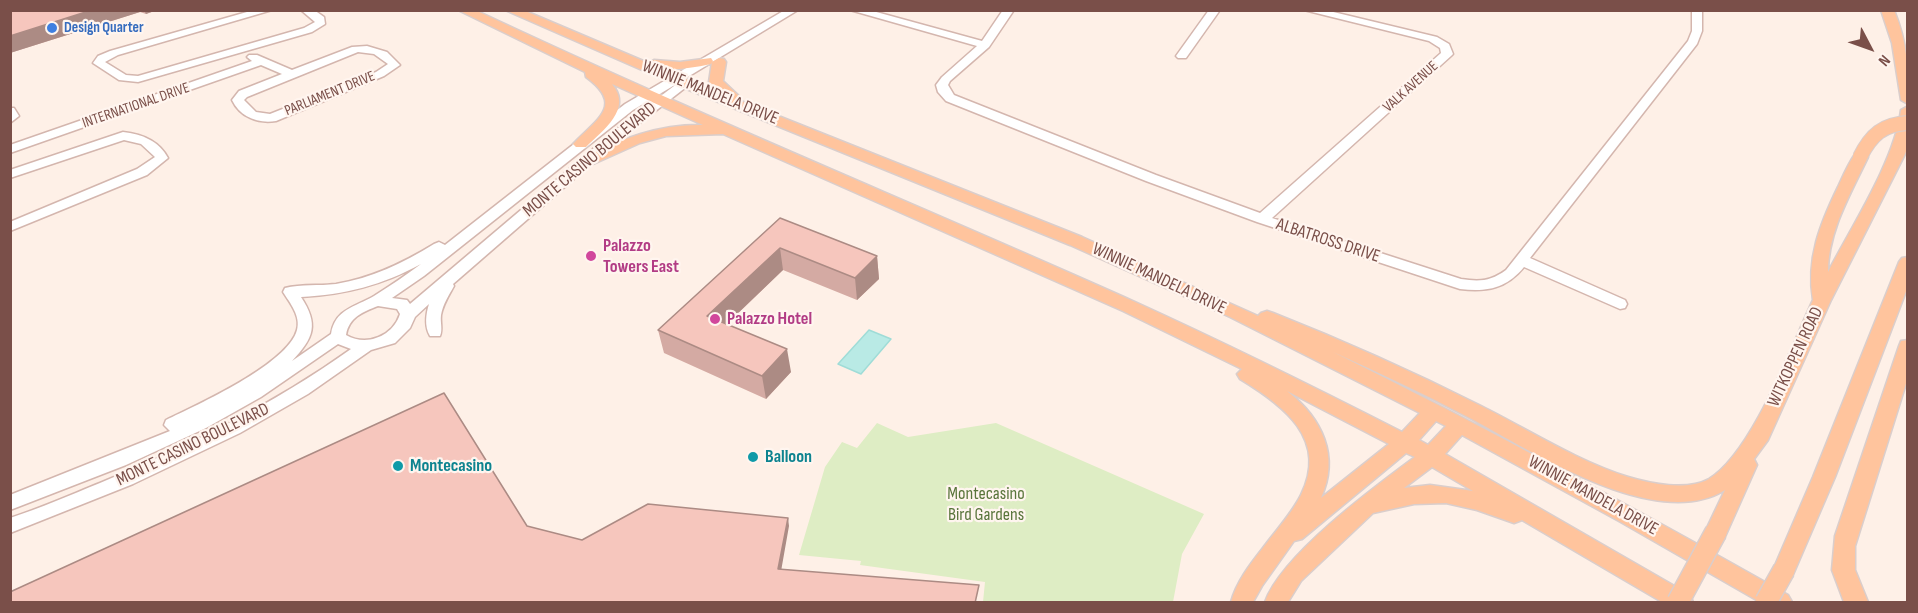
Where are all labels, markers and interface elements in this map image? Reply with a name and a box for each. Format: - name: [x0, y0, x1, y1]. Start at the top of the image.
- north arrow: [1840, 18, 1900, 78]
- place label: Design Quarter: [64, 19, 144, 37]
- marker: Design Quarter: [45, 21, 59, 35]
- text: N: [1874, 51, 1894, 70]
- street label: WINNIE MANDELA DRIVE: [639, 56, 781, 130]
- street label: VALK AVENUE: [1380, 58, 1442, 116]
- street label: PARLIAMENT DRIVE: [282, 68, 378, 120]
- street label: INTERNATIONAL DRIVE: [80, 79, 192, 133]
- street label: MONTE CASINO BOULEVARD: [519, 98, 661, 222]
- street label: ALBATROSS DRIVE: [1273, 214, 1383, 268]
- place label: Palazzo Towers East: [603, 235, 679, 278]
- street label: WINNIE MANDELA DRIVE: [1089, 239, 1229, 319]
- marker: Palazzo Towers East: [584, 249, 598, 263]
- street label: WITKOPPEN ROAD: [1763, 304, 1829, 410]
- place label: Palazzo Hotel: [727, 308, 812, 330]
- marker: Palazzo Hotel: [708, 312, 722, 326]
- street label: MONTE CASINO BOULEVARD: [113, 399, 273, 491]
- place label: Balloon: [765, 446, 812, 468]
- marker: Balloon: [746, 450, 760, 464]
- street label: WINNIE MANDELA DRIVE: [1524, 451, 1662, 541]
- place label: Montecasino: [410, 455, 492, 477]
- marker: Montecasino: [391, 459, 405, 473]
- park label: Montecasino Bird Gardens: [947, 483, 1025, 526]

